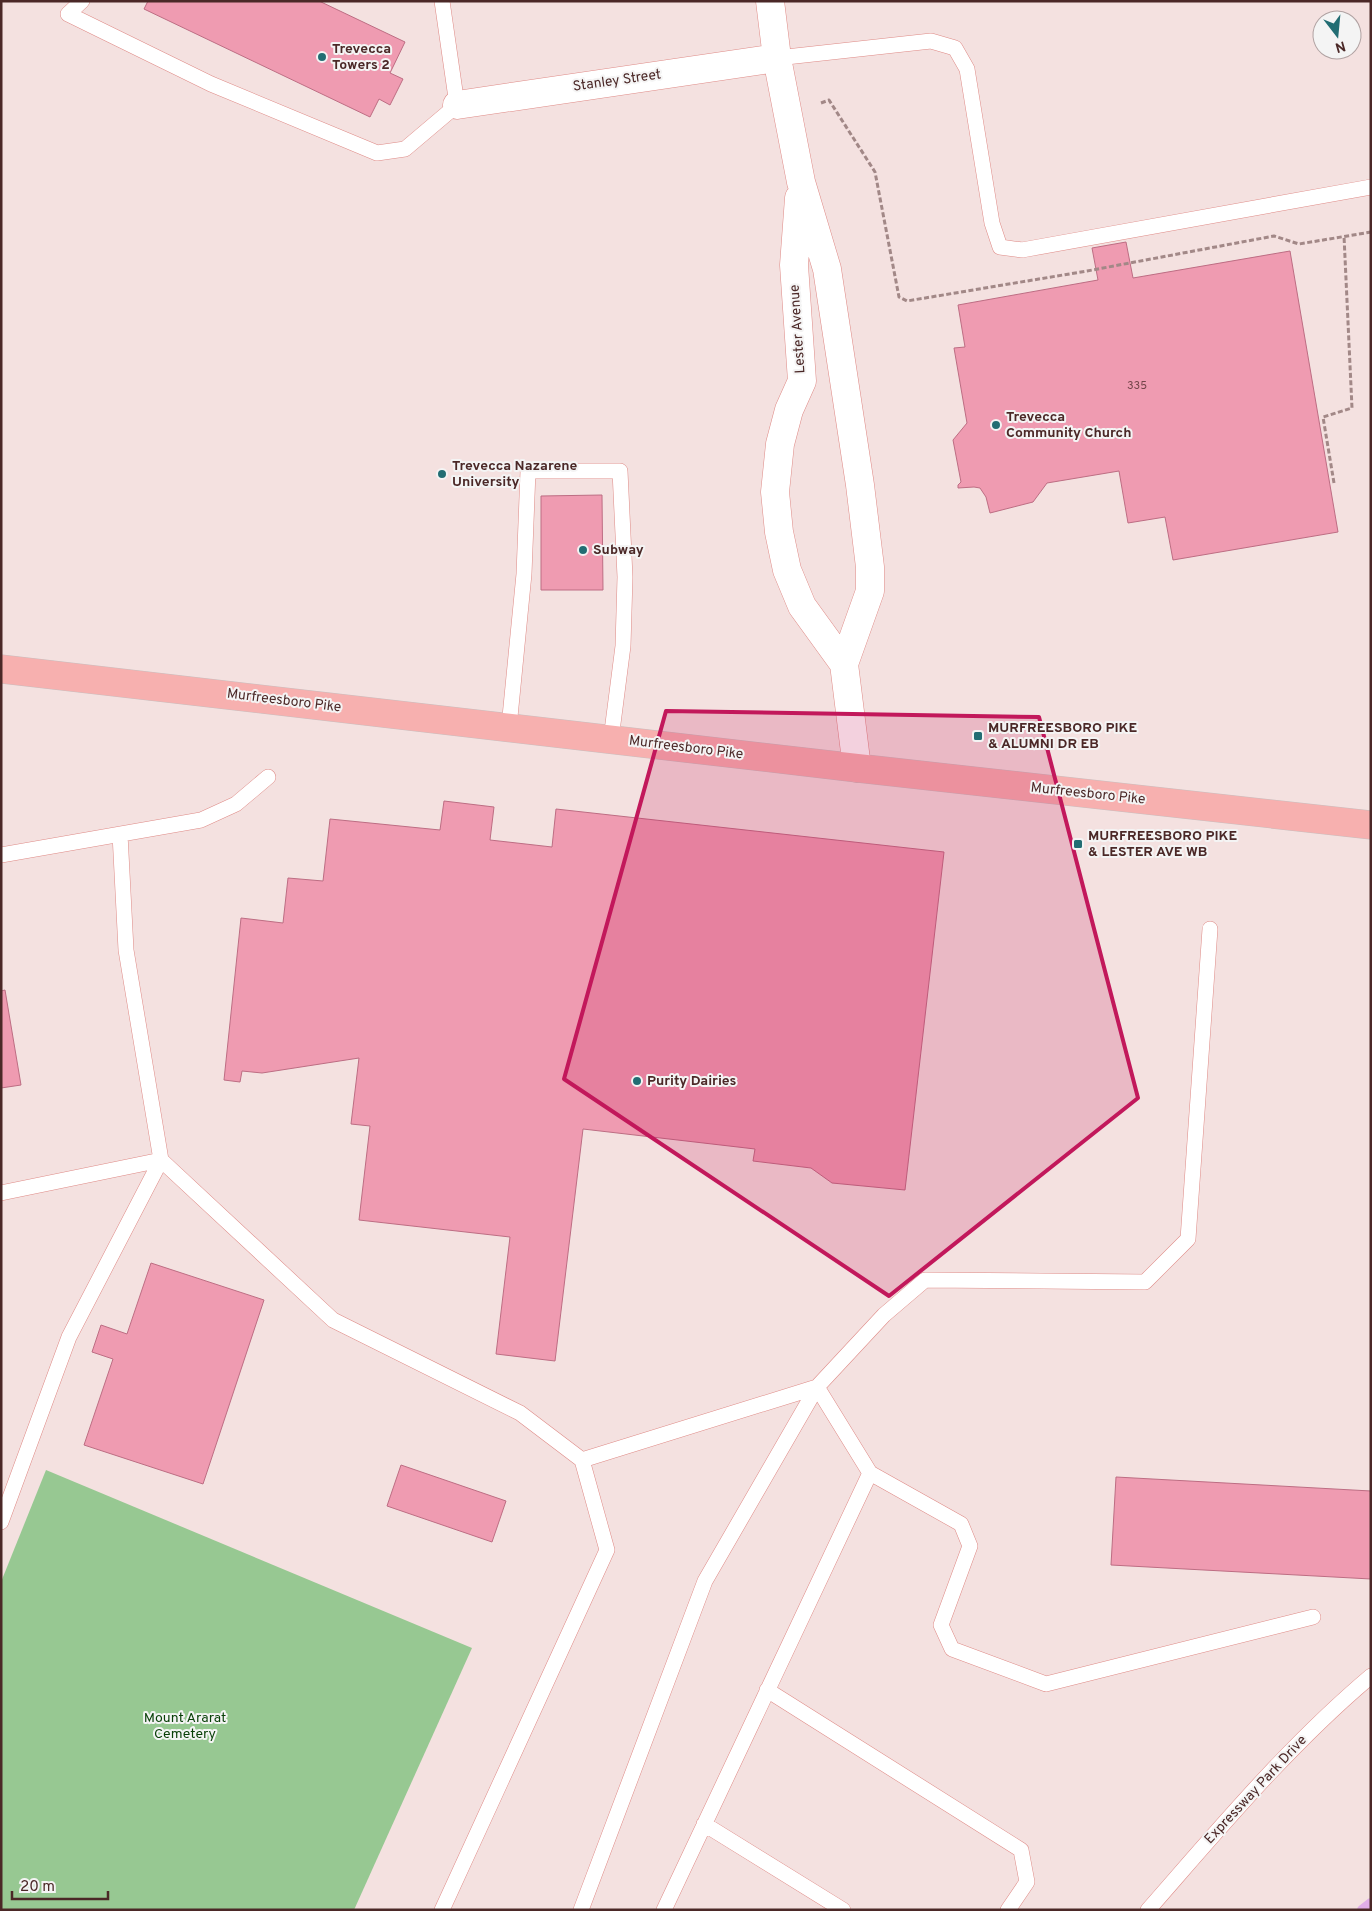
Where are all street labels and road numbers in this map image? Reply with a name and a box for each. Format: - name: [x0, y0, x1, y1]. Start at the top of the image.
- street label: Stanley Street: [572, 66, 662, 96]
- street label: Lester Avenue: [786, 284, 810, 374]
- street label: Murfreesboro Pike: [226, 686, 342, 716]
- street label: Murfreesboro Pike: [628, 733, 744, 763]
- street label: Murfreesboro Pike: [1030, 780, 1146, 808]
- street label: Expressway Park Drive: [1201, 1732, 1311, 1848]

